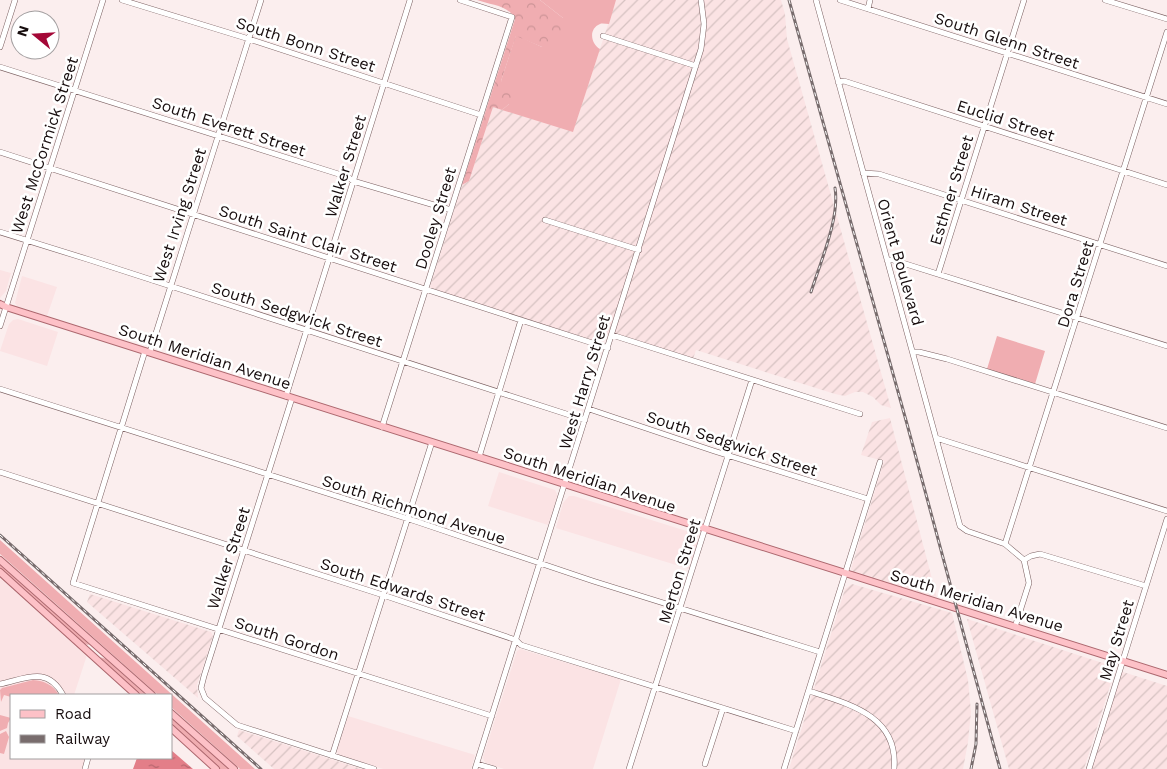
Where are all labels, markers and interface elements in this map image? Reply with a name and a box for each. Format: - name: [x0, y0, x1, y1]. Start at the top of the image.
- street label: South Glenn Street: [932, 8, 1082, 73]
- north arrow: [10, 10, 60, 60]
- street label: South Bonn Street: [234, 13, 378, 76]
- text: N: [13, 24, 32, 38]
- street label: West McCormick Street: [7, 54, 82, 236]
- street label: South Everett Street: [150, 93, 308, 160]
- street label: Euclid Street: [955, 96, 1057, 145]
- street label: Walker Street: [321, 112, 370, 220]
- street label: Esthner Street: [926, 133, 977, 248]
- street label: West Irving Street: [149, 145, 210, 285]
- street label: Dooley Street: [411, 164, 460, 272]
- street label: Hiram Street: [968, 181, 1070, 230]
- street label: Orient Boulevard: [873, 196, 928, 328]
- street label: South Saint Clair Street: [216, 201, 400, 276]
- street label: Dora Street: [1053, 238, 1098, 330]
- street label: South Sedgwick Street: [209, 278, 385, 351]
- street label: West Harry Street: [555, 312, 614, 452]
- street label: South Meridian Avenue: [116, 320, 293, 393]
- street label: South Sedgwick Street: [644, 407, 820, 480]
- street label: South Meridian Avenue: [501, 443, 678, 516]
- street label: South Richmond Avenue: [320, 471, 508, 548]
- street label: Walker Street: [203, 504, 254, 612]
- street label: Merton Street: [655, 516, 705, 626]
- street label: South Edwards Street: [318, 554, 488, 625]
- street label: South Meridian Avenue: [888, 565, 1066, 636]
- street label: May Street: [1095, 597, 1138, 683]
- street label: South Gordon: [232, 613, 342, 664]
- legend: [10, 694, 172, 759]
- text: Road: [55, 705, 92, 723]
- text: Railway: [55, 730, 110, 748]

